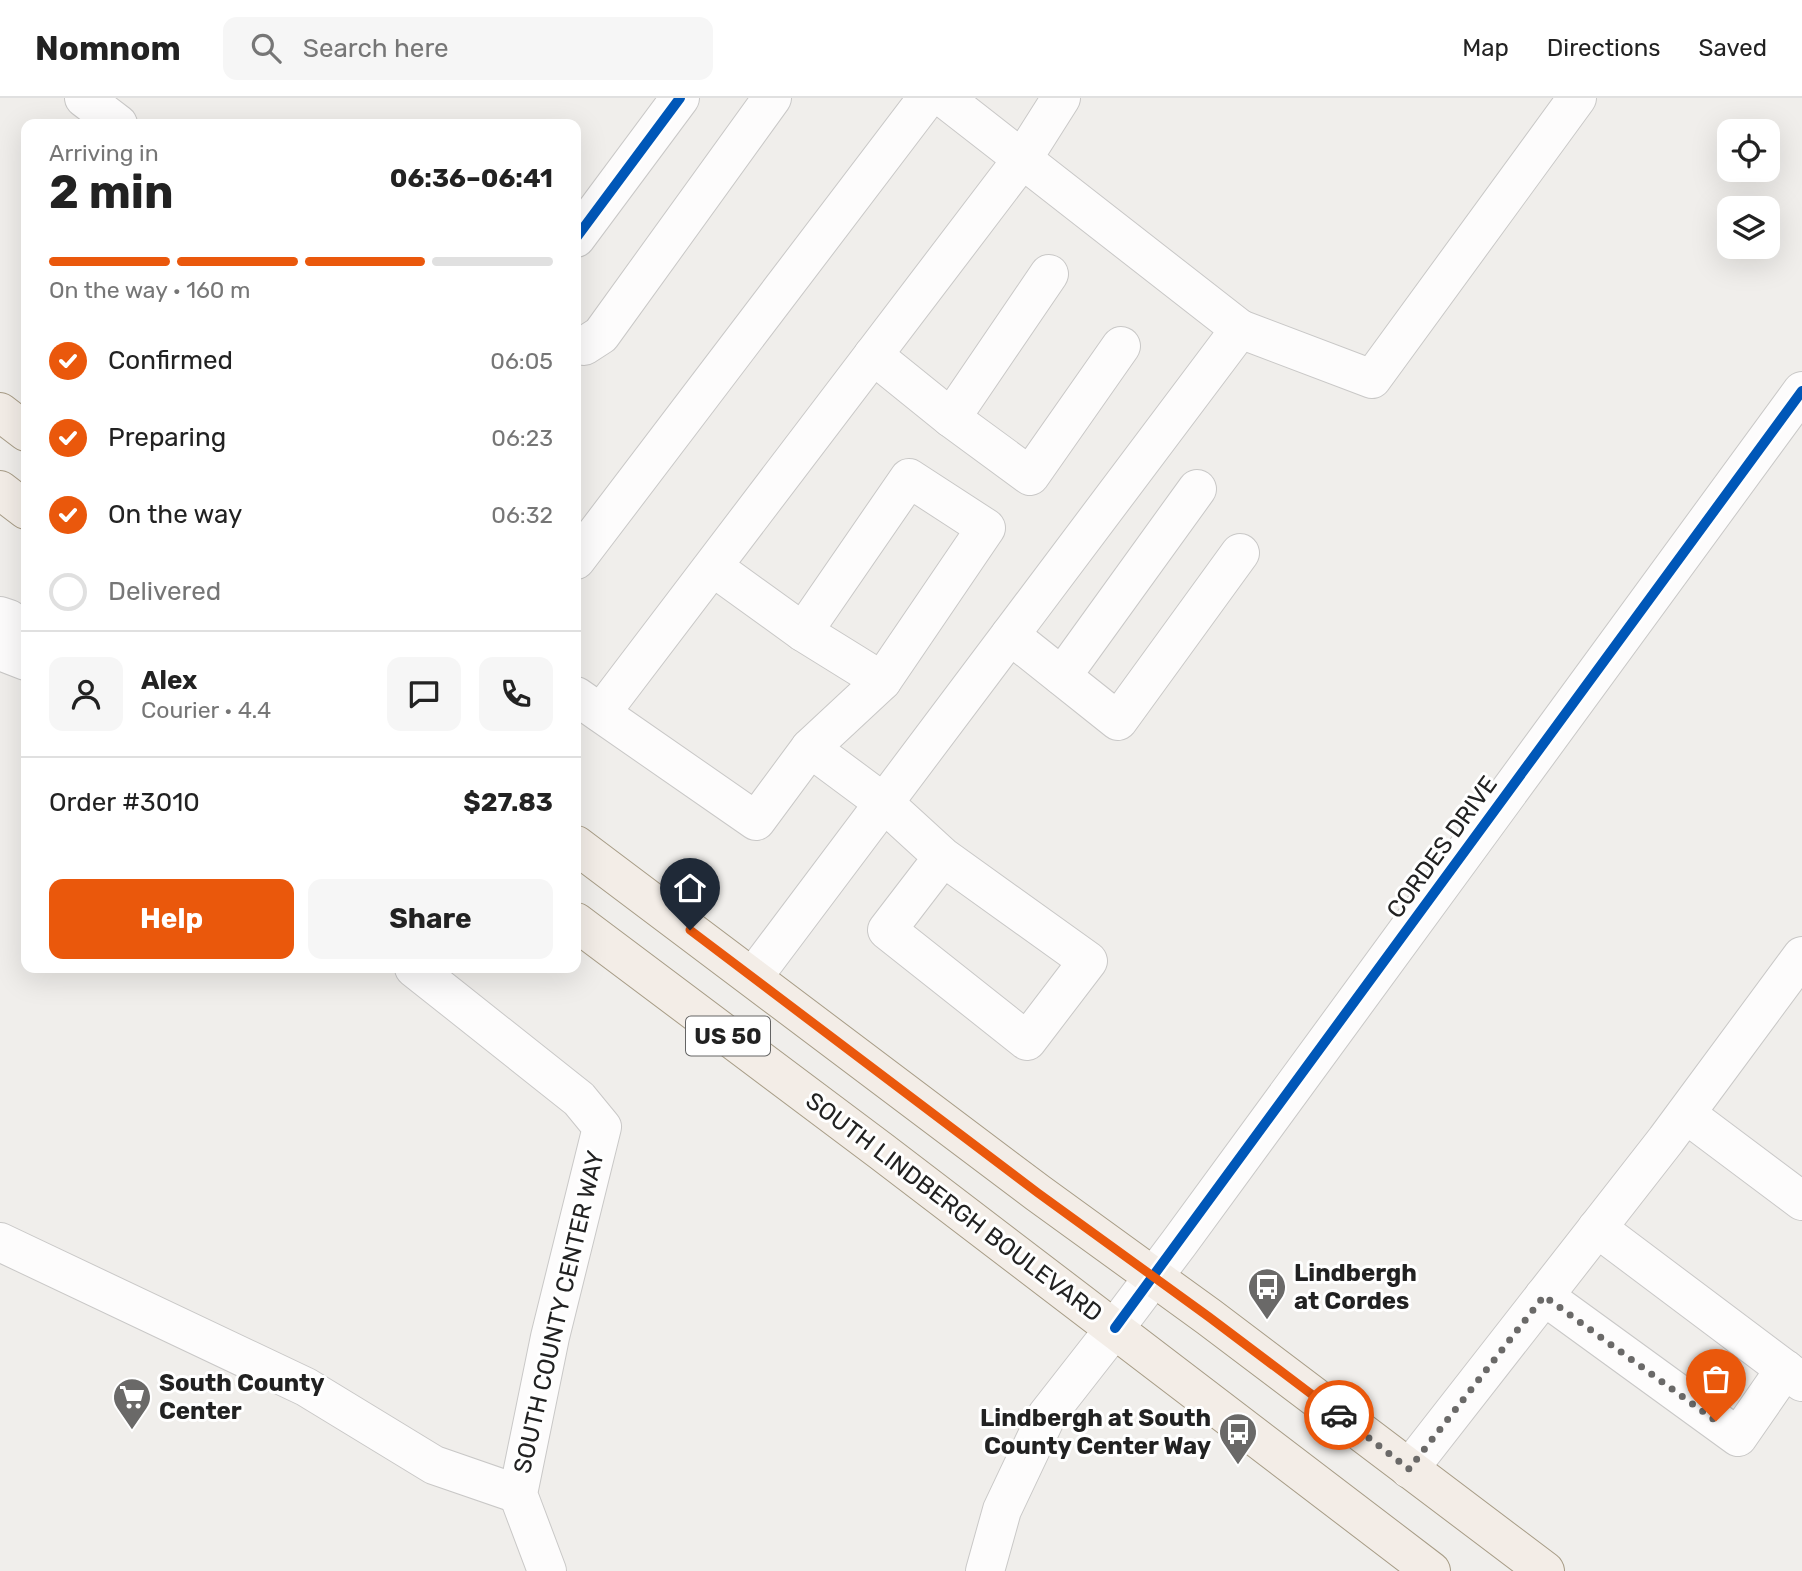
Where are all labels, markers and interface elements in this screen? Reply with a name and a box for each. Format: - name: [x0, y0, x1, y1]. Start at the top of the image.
- search box: [223, 17, 713, 80]
- text: Nomnom: [35, 29, 181, 68]
- icon: search: [247, 29, 285, 67]
- text: Search here: [303, 33, 449, 64]
- text: Map: [1462, 34, 1509, 62]
- text: Directions: [1547, 34, 1660, 62]
- text: Saved: [1698, 34, 1767, 62]
- map controls: [1717, 119, 1780, 259]
- button: locate: [1717, 119, 1780, 182]
- text: Arriving in: [49, 139, 159, 167]
- text: 06:36–06:41: [390, 163, 553, 194]
- text: 2 min: [49, 165, 174, 220]
- button: layers: [1717, 196, 1780, 259]
- text: On the way · 160 m: [49, 276, 251, 304]
- icon: check: [49, 342, 87, 380]
- text: Confirmed: [108, 345, 233, 376]
- text: 06:05: [490, 347, 553, 375]
- icon: check: [49, 419, 87, 457]
- text: Preparing: [108, 422, 226, 453]
- text: 06:23: [491, 424, 553, 452]
- icon: check: [49, 496, 87, 534]
- text: On the way: [108, 499, 242, 530]
- text: 06:32: [491, 501, 553, 529]
- text: Delivered: [108, 576, 221, 607]
- button: person: [49, 657, 123, 731]
- button: chat: [387, 657, 461, 731]
- button: phone: [479, 657, 553, 731]
- text: Alex: [141, 665, 197, 696]
- text: Courier · 4.4: [141, 696, 271, 724]
- street label: CORDES DRIVE: [1381, 770, 1503, 924]
- text: Order #3010: [49, 787, 200, 818]
- text: $27.83: [463, 787, 553, 818]
- pin: [660, 858, 720, 930]
- icon: home: [671, 869, 709, 907]
- button: Help: [49, 879, 294, 959]
- button: Share: [308, 879, 553, 959]
- road number: US 50: [686, 1016, 770, 1056]
- street label: SOUTH LINDBERGH BOULEVARD: [800, 1086, 1108, 1328]
- street label: SOUTH COUNTY CENTER WAY: [508, 1148, 610, 1476]
- place label: Lindbergh at Cordes: [1294, 1259, 1417, 1315]
- bus stop icon: Lindbergh at Cordes: [1246, 1266, 1288, 1321]
- pin: [1686, 1349, 1746, 1421]
- icon: bag: [1697, 1360, 1735, 1398]
- place label: South County Center: [159, 1369, 325, 1425]
- supermarket icon: South County Center: [111, 1376, 153, 1431]
- courier: [1304, 1380, 1374, 1450]
- icon: car: [1320, 1396, 1358, 1434]
- place label: Lindbergh at South County Center Way: [980, 1404, 1211, 1460]
- bus stop icon: Lindbergh at South County Center Way: [1217, 1411, 1259, 1466]

